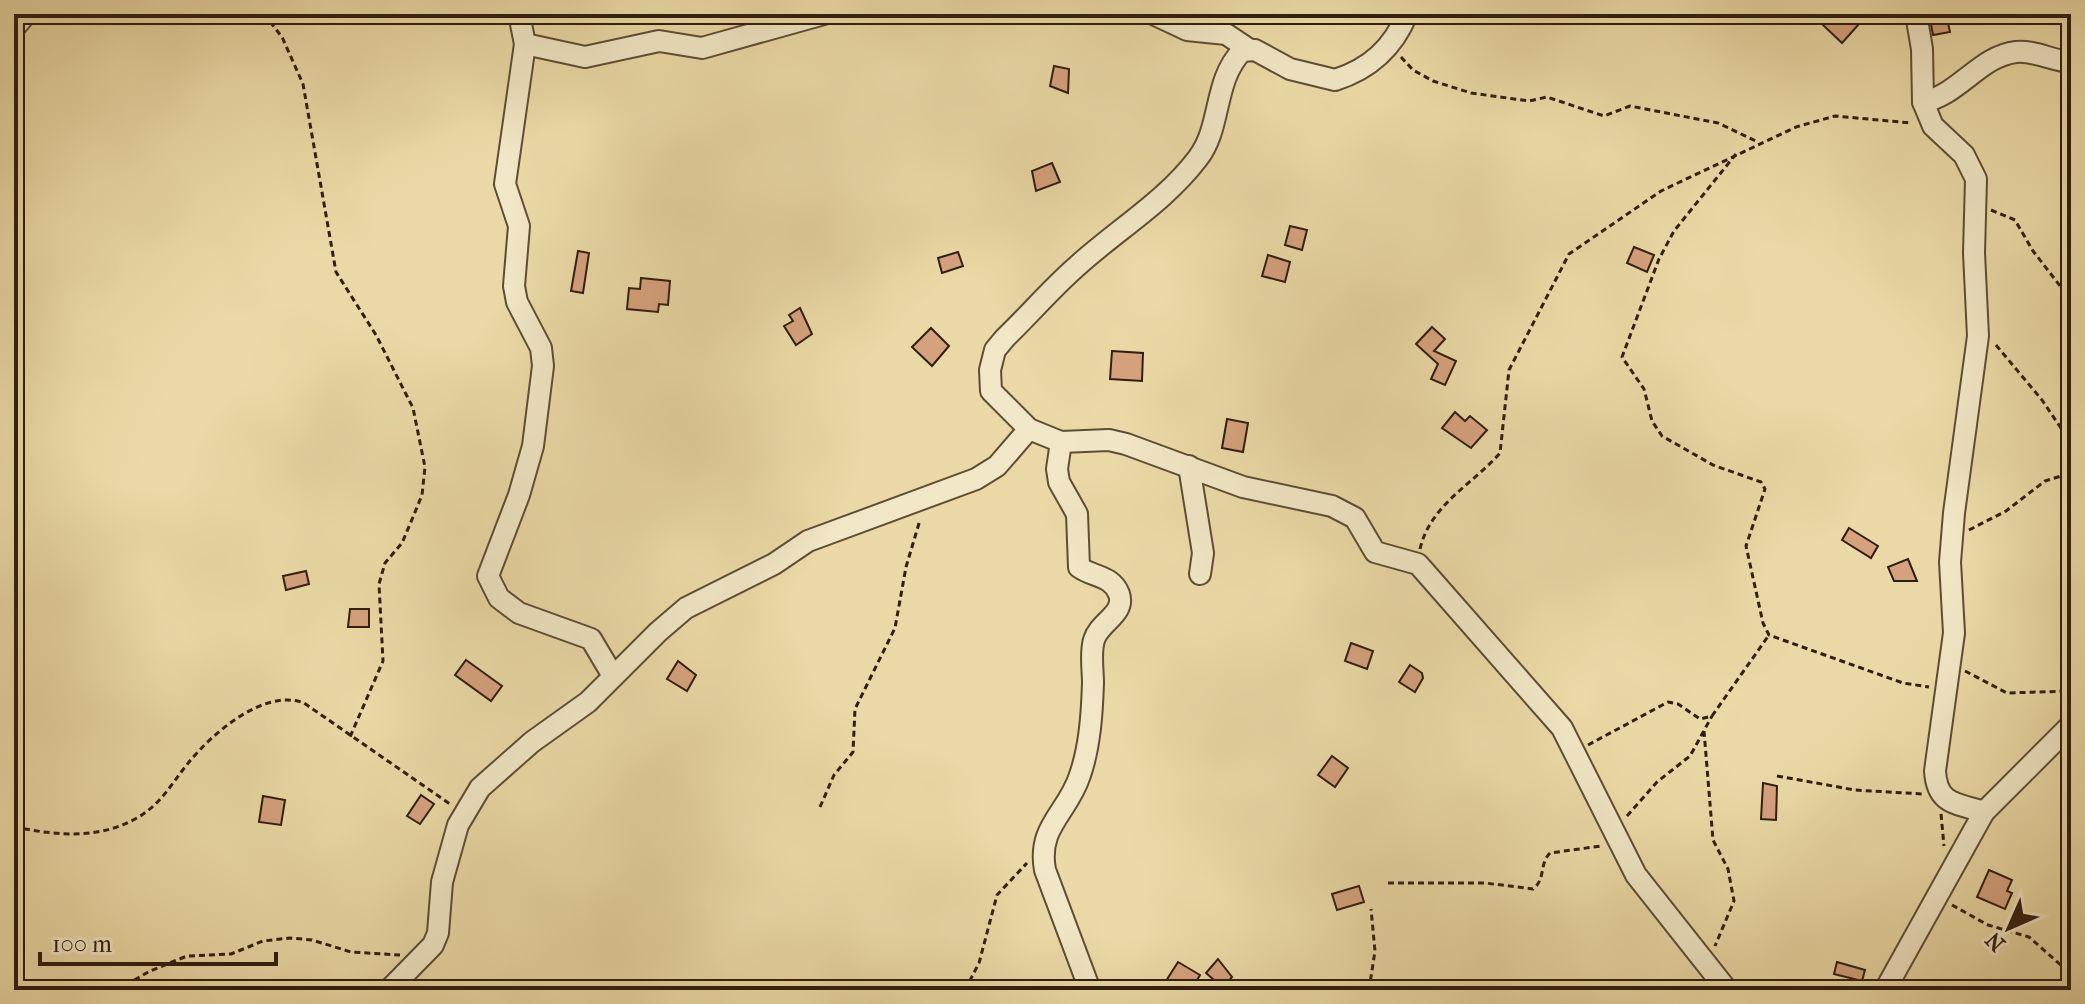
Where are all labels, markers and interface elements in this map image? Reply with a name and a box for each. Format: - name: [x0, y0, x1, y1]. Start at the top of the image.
- north arrow: [1969, 888, 2049, 968]
- scale bar: [40, 916, 276, 966]
- text: N: [1980, 926, 2011, 957]
- text: 100 m: [52, 930, 112, 958]

